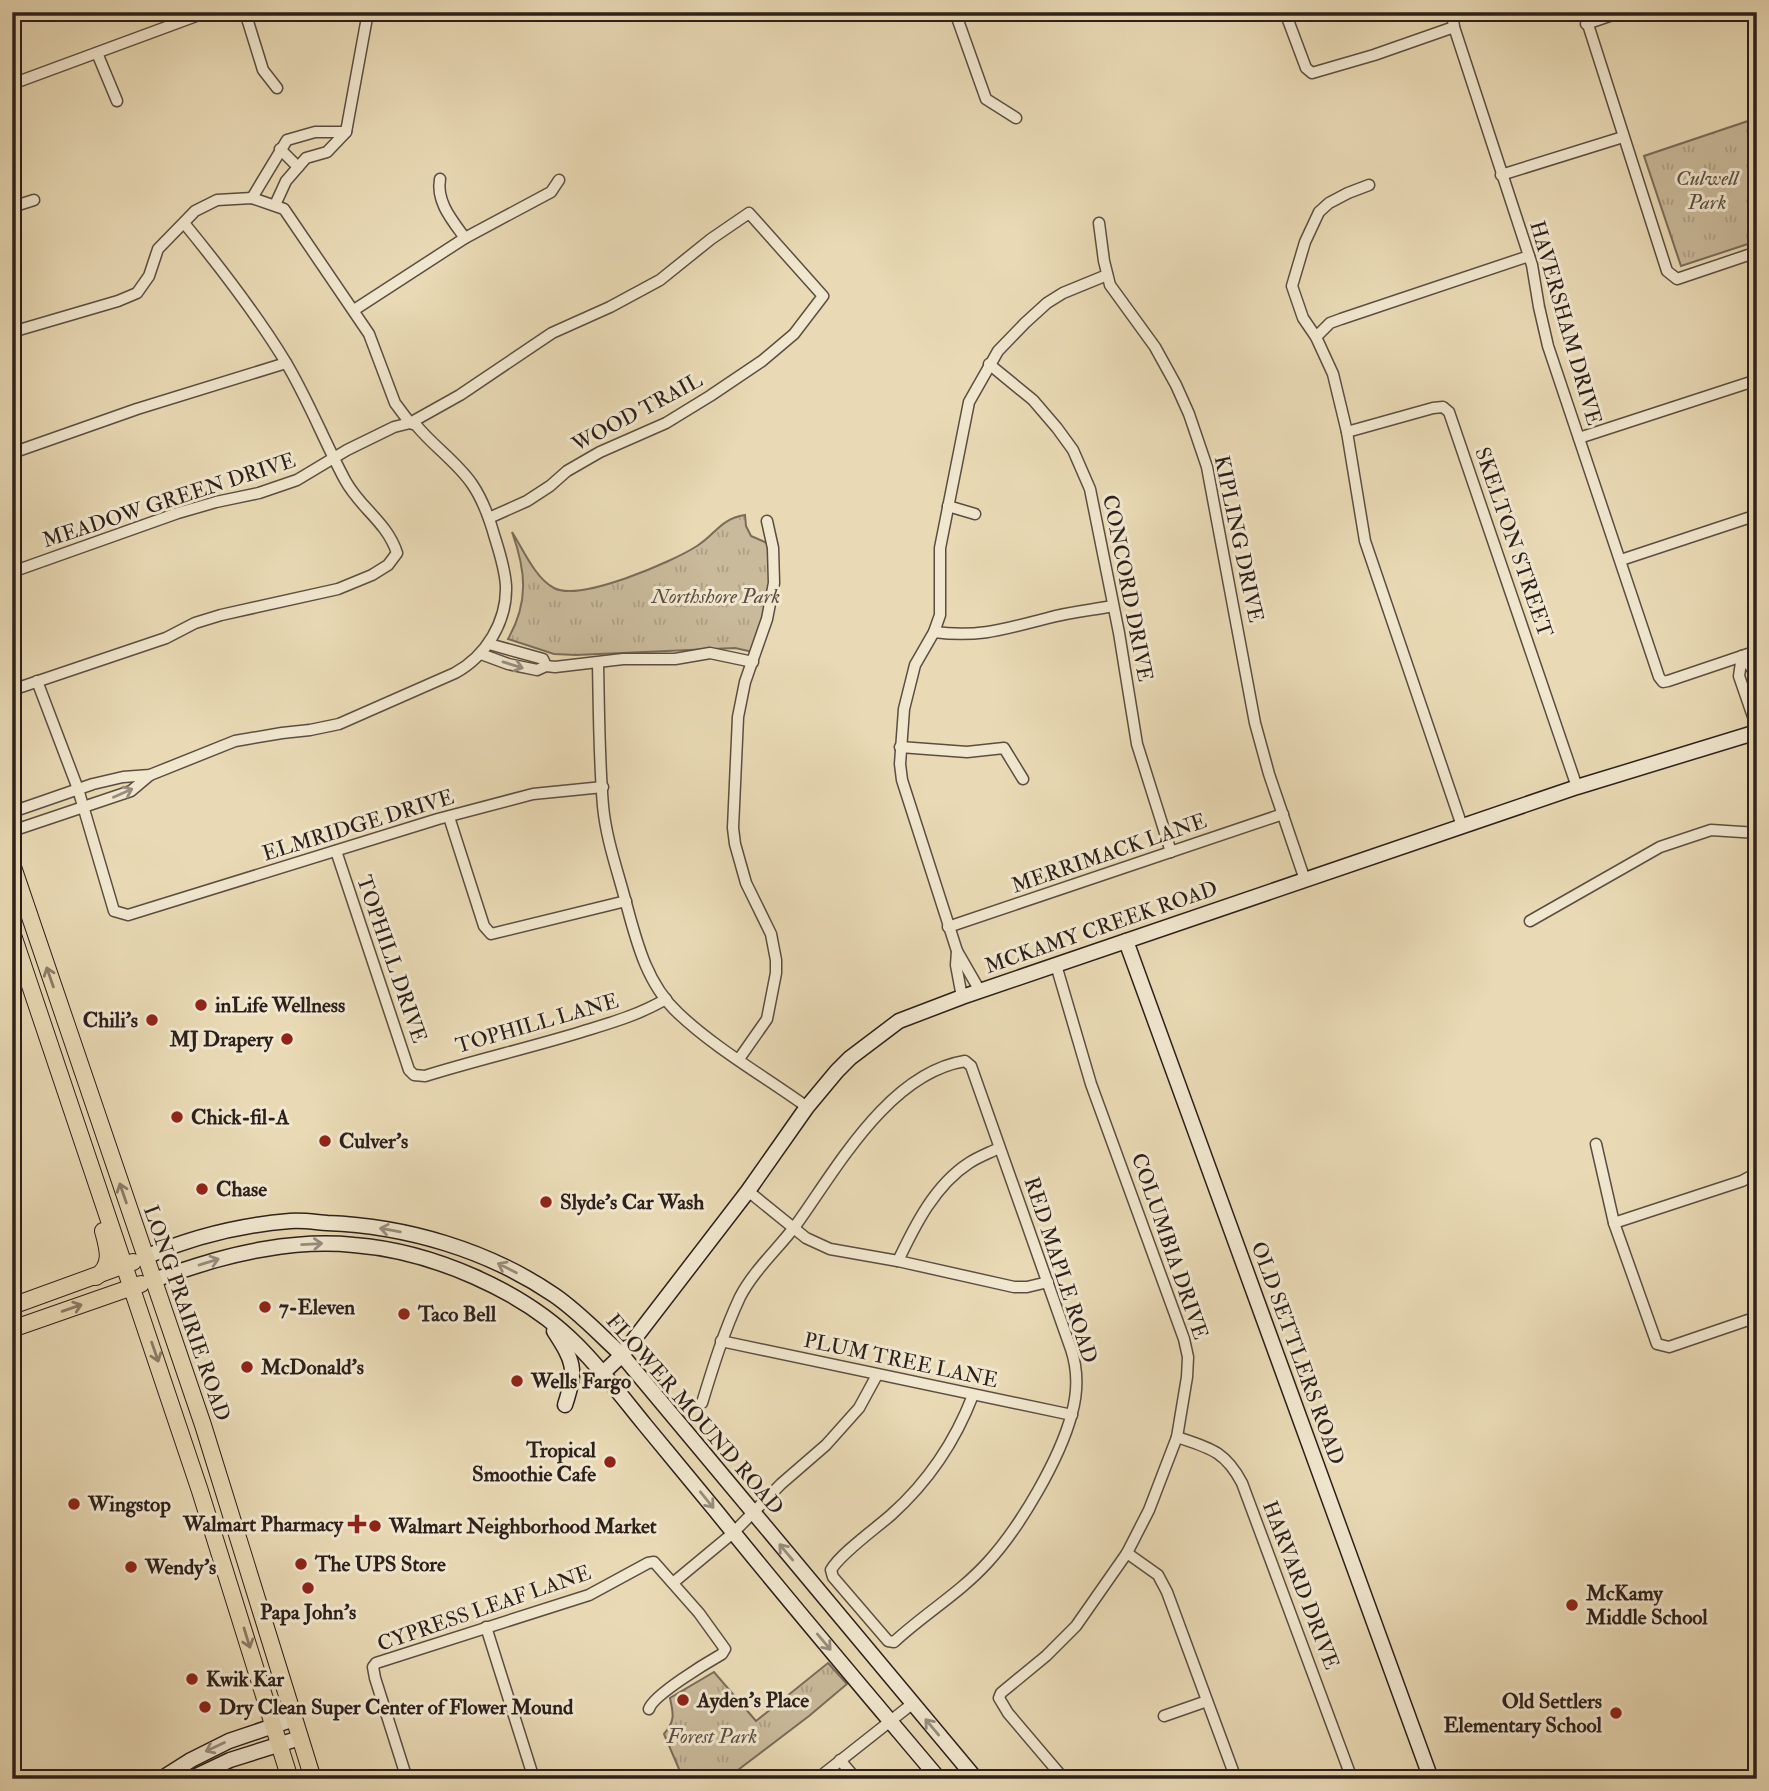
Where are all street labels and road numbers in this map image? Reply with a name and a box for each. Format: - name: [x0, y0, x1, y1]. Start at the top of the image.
- street label: HAVERSHAM DRIVE: [1523, 218, 1608, 429]
- street label: WOOD TRAIL: [566, 367, 707, 459]
- street label: SKELTON STREET: [1468, 444, 1559, 641]
- street label: MEADOW GREEN DRIVE: [39, 447, 299, 554]
- street label: KIPLING DRIVE: [1208, 453, 1269, 625]
- street label: CONCORD DRIVE: [1096, 492, 1159, 684]
- street label: ELMRIDGE DRIVE: [259, 784, 457, 867]
- street label: MERRIMACK LANE: [1008, 807, 1210, 900]
- street label: TOPHILL DRIVE: [350, 872, 433, 1047]
- street label: MCKAMY CREEK ROAD: [981, 875, 1221, 980]
- street label: TOPHILL LANE: [453, 987, 622, 1060]
- street label: COLUMBIA DRIVE: [1125, 1149, 1214, 1343]
- street label: RED MAPLE ROAD: [1018, 1174, 1103, 1367]
- street label: LONG PRAIRIE ROAD: [137, 1202, 236, 1425]
- street label: OLD SETTLERS ROAD: [1245, 1238, 1350, 1468]
- street label: FLOWER MOUND ROAD: [600, 1308, 789, 1520]
- street label: PLUM TREE LANE: [801, 1327, 1000, 1394]
- street label: HARVARD DRIVE: [1256, 1497, 1345, 1673]
- street label: CYPRESS LEAF LANE: [374, 1559, 595, 1658]

